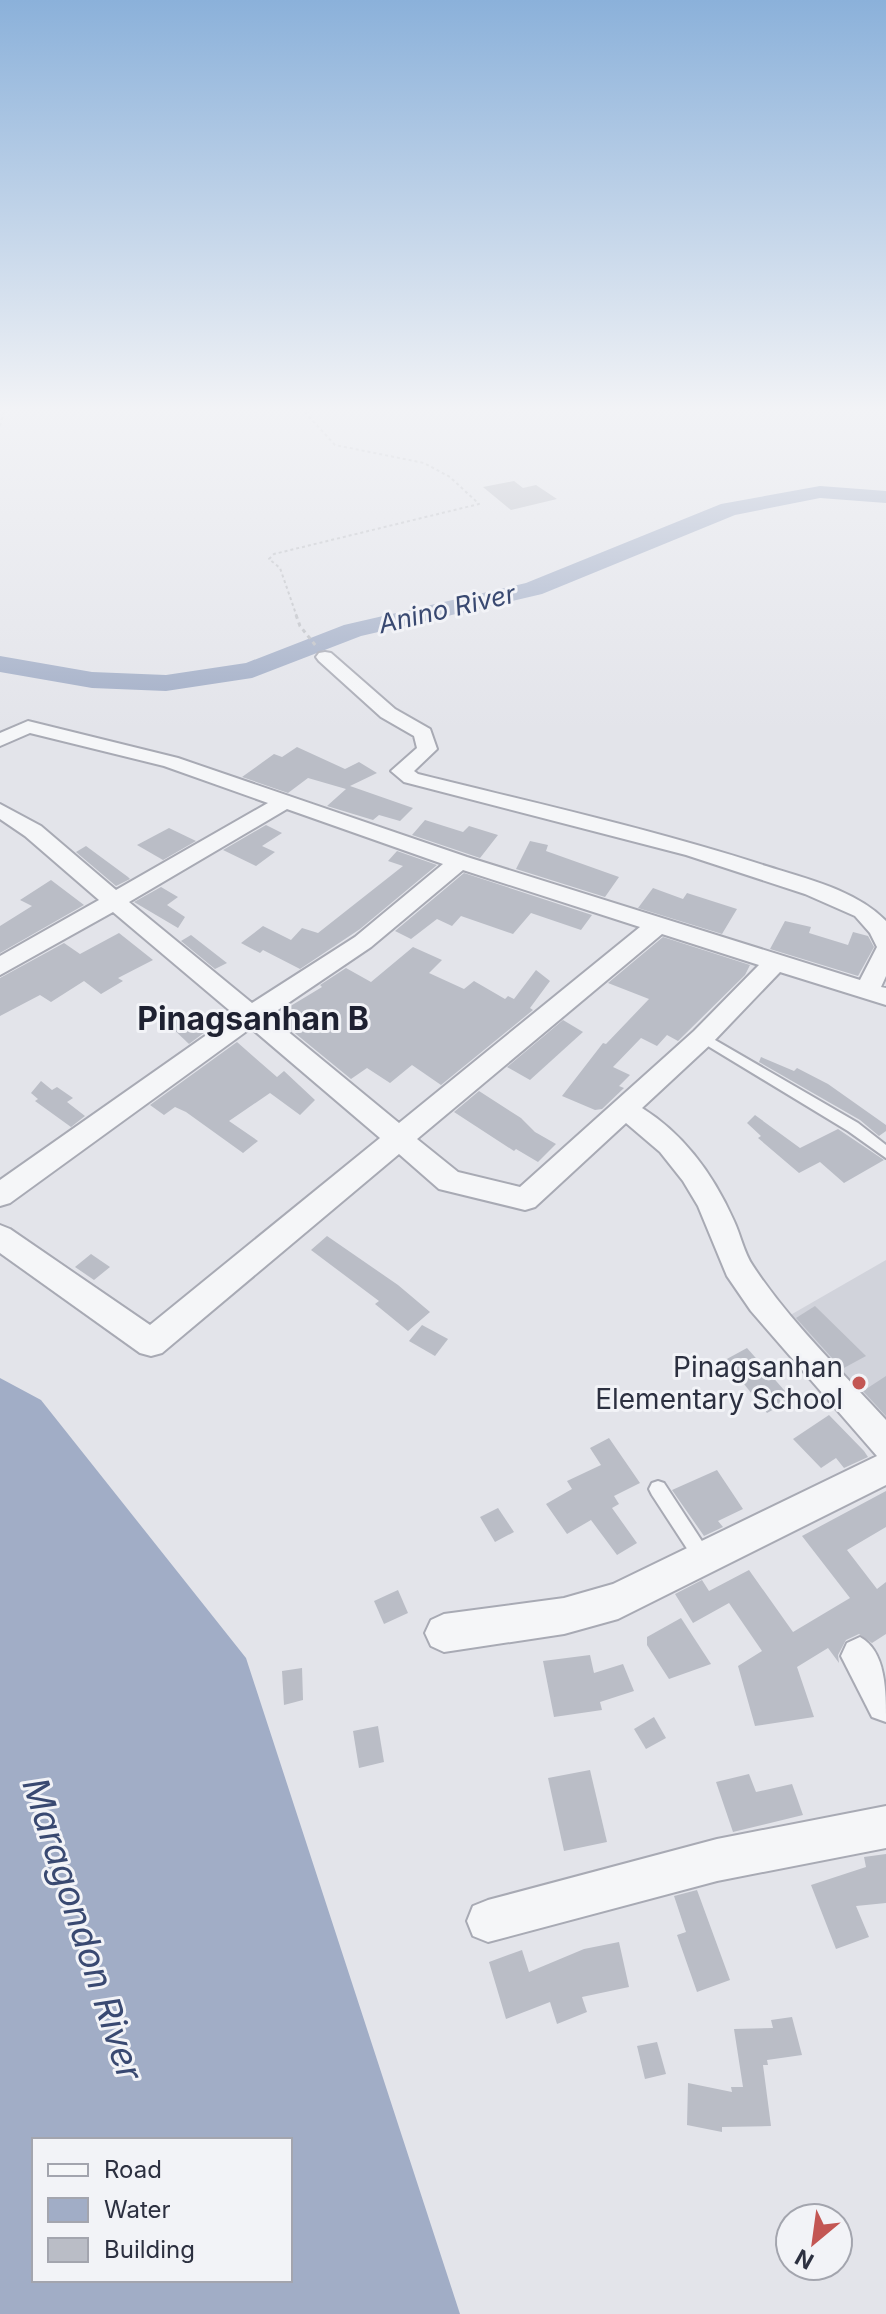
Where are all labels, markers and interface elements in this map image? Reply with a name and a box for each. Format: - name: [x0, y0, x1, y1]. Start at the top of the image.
- water label: Anino River: [374, 577, 520, 640]
- district label: Pinagsanhan B: [137, 999, 369, 1038]
- place label: Pinagsanhan Elementary School: [595, 1350, 843, 1416]
- marker: Pinagsanhan Elementary School: [850, 1374, 868, 1392]
- water label: Maragondon River: [13, 1772, 153, 2087]
- legend: [32, 2138, 292, 2282]
- text: Road: [104, 2155, 162, 2184]
- text: Water: [104, 2195, 171, 2224]
- north arrow: [774, 2202, 854, 2282]
- text: Building: [104, 2235, 195, 2264]
- text: N: [791, 2244, 818, 2275]

